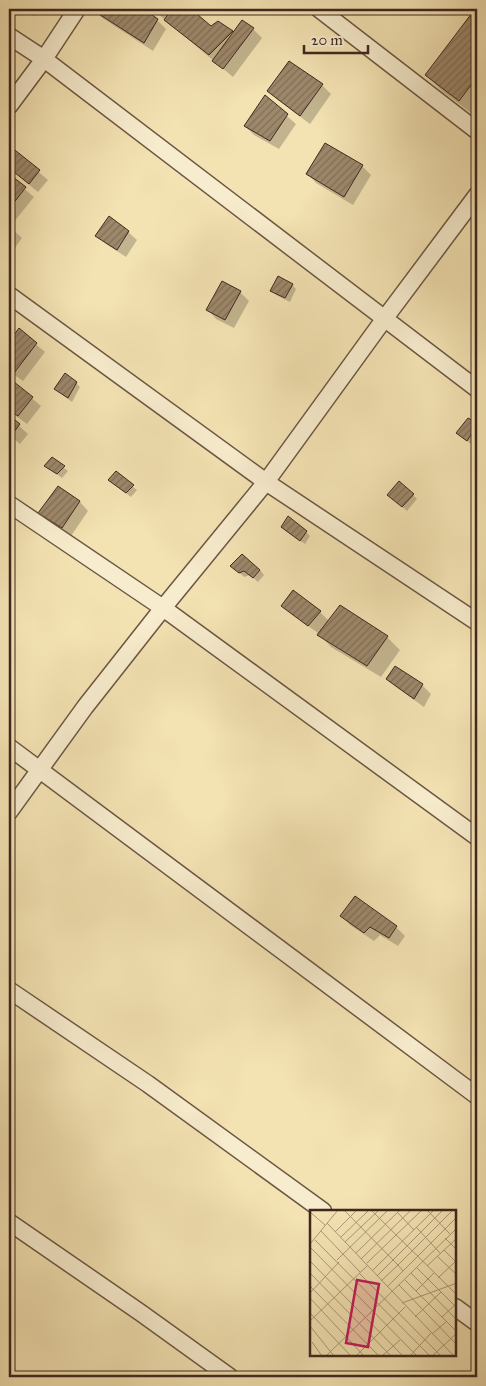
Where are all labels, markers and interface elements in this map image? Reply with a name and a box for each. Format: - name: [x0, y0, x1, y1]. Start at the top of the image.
- scale bar: [304, 22, 367, 54]
- text: 20 m: [311, 31, 343, 49]
- inset map: [310, 1210, 456, 1356]

